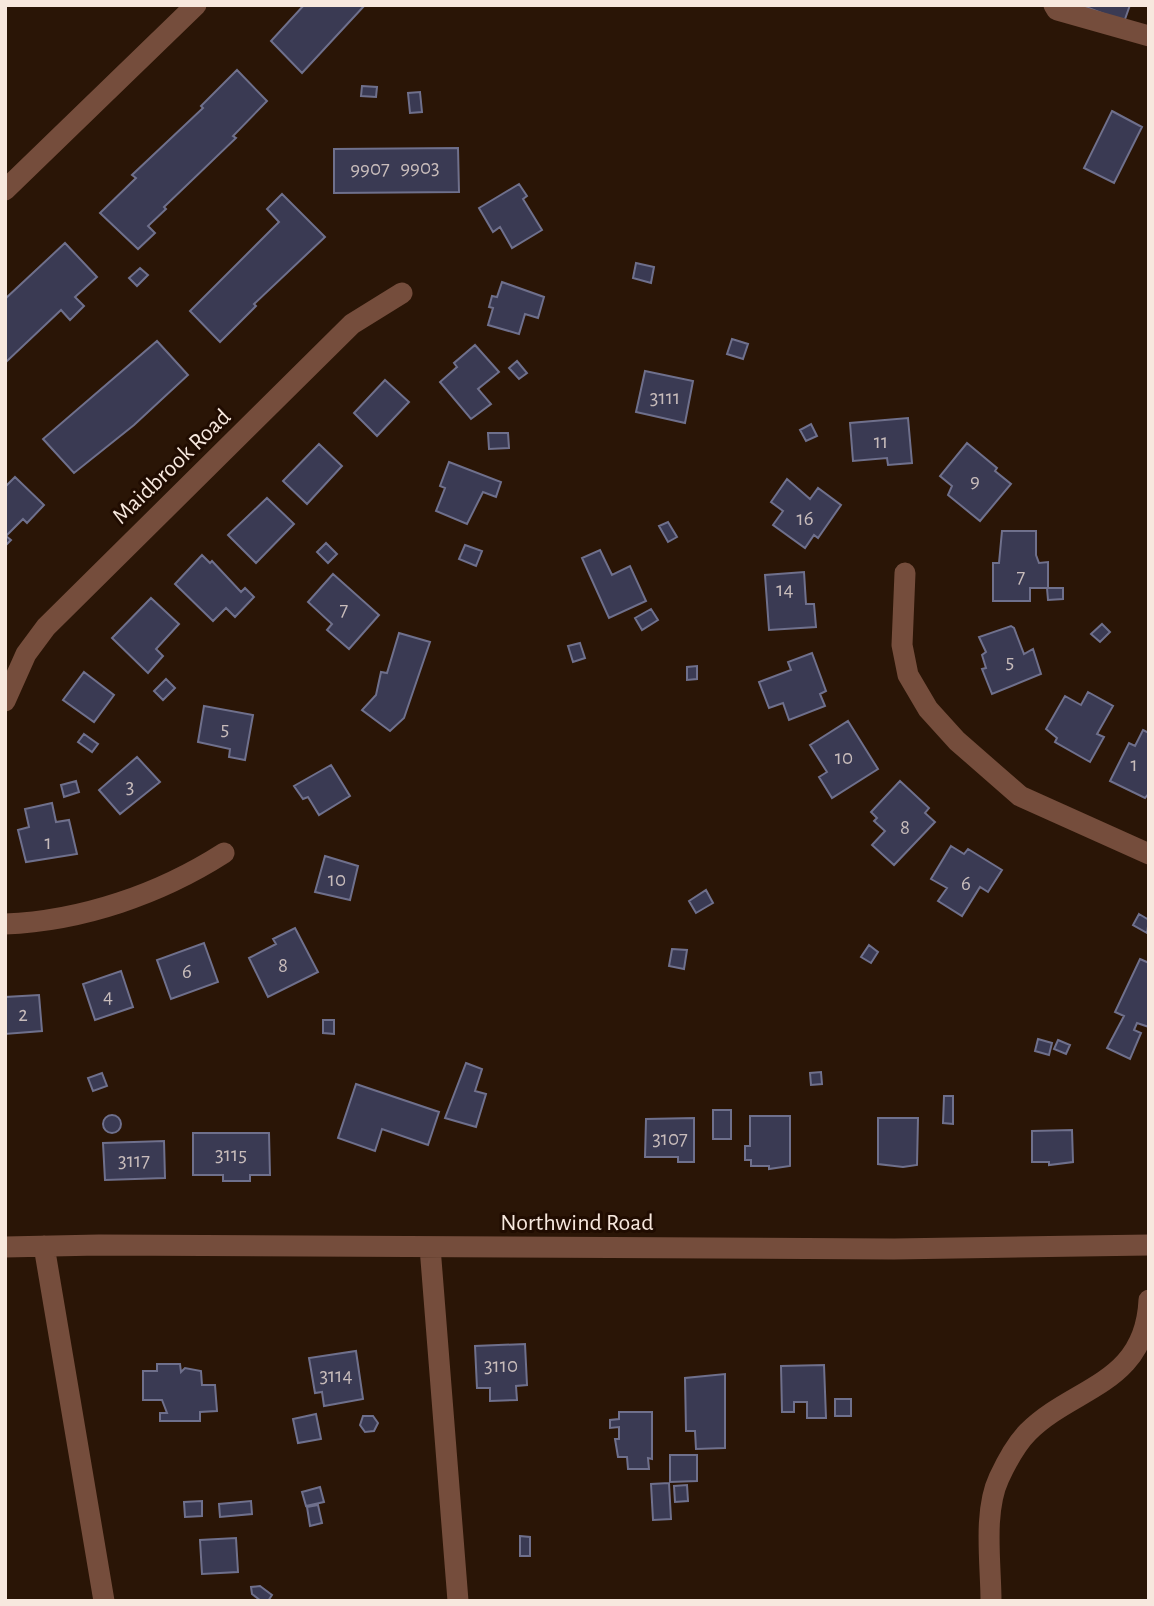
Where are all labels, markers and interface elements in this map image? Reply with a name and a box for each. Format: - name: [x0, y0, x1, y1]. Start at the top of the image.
- house number: 9903: [400, 157, 440, 178]
- house number: 9907: [350, 158, 390, 179]
- house number: 3111: [650, 387, 680, 408]
- street label: Maidbrook Road: [108, 405, 235, 529]
- house number: 11: [874, 431, 888, 452]
- house number: 9: [970, 470, 980, 491]
- house number: 16: [796, 508, 814, 529]
- house number: 7: [1017, 566, 1026, 587]
- house number: 14: [776, 579, 794, 600]
- house number: 7: [340, 599, 349, 620]
- house number: 5: [1006, 651, 1014, 672]
- house number: 5: [221, 718, 229, 739]
- house number: 10: [835, 747, 853, 768]
- house number: 1: [1130, 754, 1138, 775]
- house number: 3: [126, 776, 134, 797]
- house number: 8: [900, 817, 910, 838]
- house number: 1: [44, 832, 52, 853]
- house number: 10: [328, 869, 346, 890]
- house number: 6: [961, 873, 971, 894]
- house number: 8: [278, 955, 288, 976]
- house number: 6: [182, 961, 192, 982]
- house number: 4: [103, 986, 113, 1007]
- house number: 2: [18, 1004, 28, 1025]
- house number: 3107: [652, 1128, 688, 1149]
- house number: 3115: [215, 1144, 247, 1165]
- house number: 3117: [118, 1150, 150, 1171]
- street label: Northwind Road: [500, 1211, 654, 1235]
- house number: 3110: [484, 1355, 518, 1376]
- house number: 3114: [319, 1365, 353, 1386]

